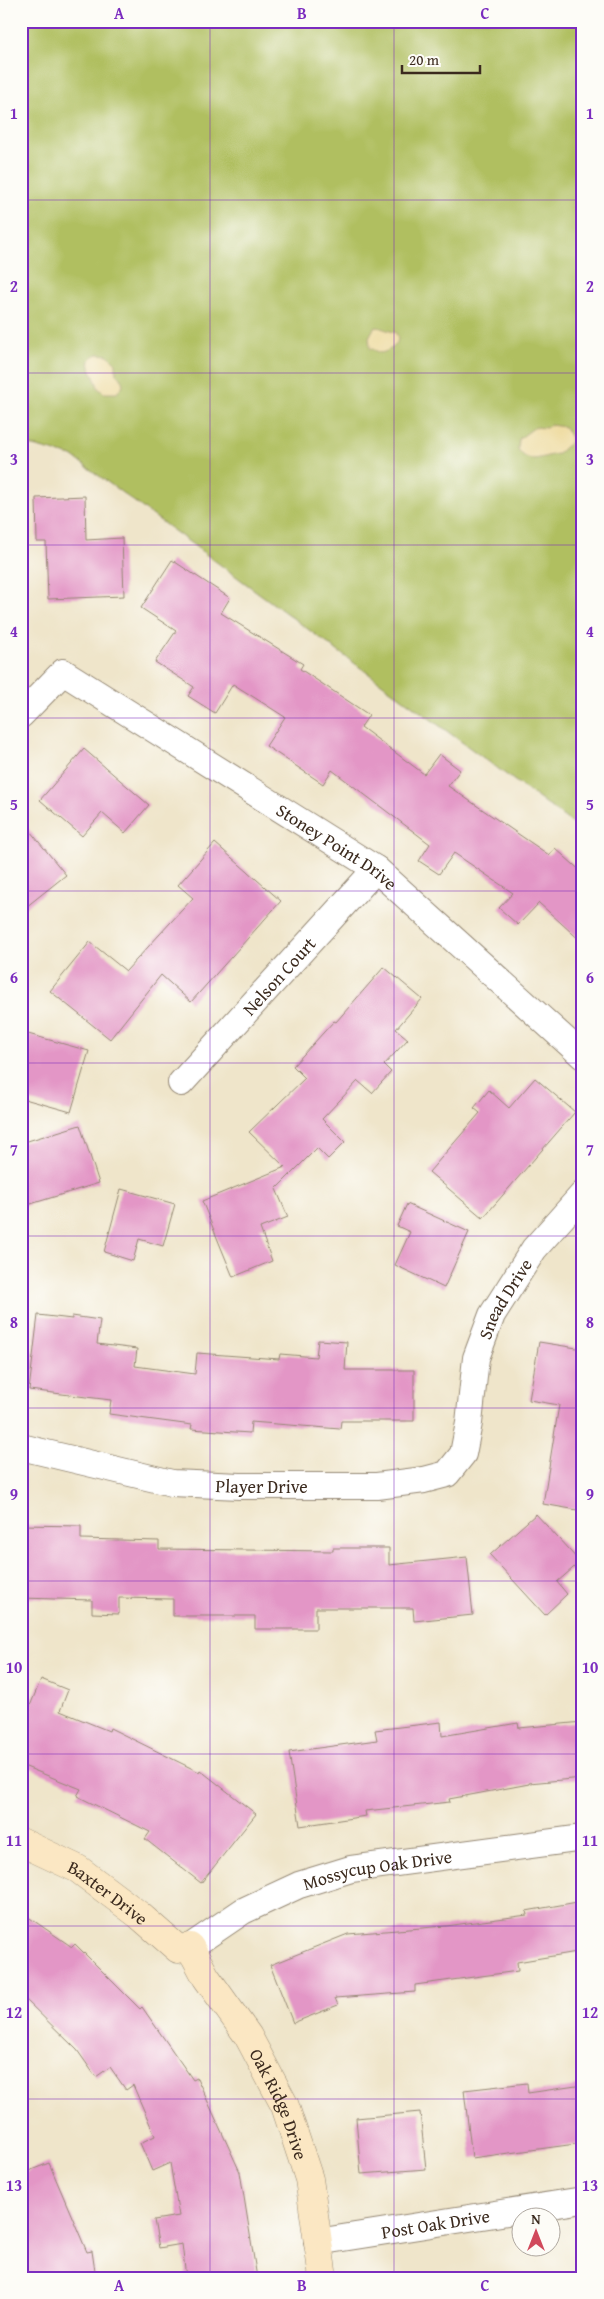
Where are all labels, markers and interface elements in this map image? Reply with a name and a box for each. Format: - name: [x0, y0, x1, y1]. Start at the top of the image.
- text: A: [114, 1, 125, 25]
- text: B: [297, 1, 307, 25]
- text: C: [480, 1, 490, 25]
- scale bar: [402, 42, 479, 74]
- text: 20 m: [409, 49, 440, 70]
- text: 1: [10, 101, 18, 125]
- text: 1: [586, 101, 594, 125]
- text: 2: [10, 274, 18, 298]
- text: 2: [586, 274, 594, 298]
- text: 3: [10, 447, 18, 471]
- text: 3: [586, 447, 594, 471]
- text: 4: [10, 619, 18, 643]
- text: 4: [586, 619, 594, 643]
- text: 5: [10, 792, 18, 816]
- text: 5: [586, 792, 594, 816]
- street label: Stoney Point Drive: [271, 796, 404, 896]
- street label: Nelson Court: [236, 930, 322, 1021]
- text: 6: [10, 965, 18, 989]
- text: 6: [586, 965, 594, 989]
- text: 7: [10, 1137, 18, 1161]
- text: 7: [586, 1137, 594, 1161]
- street label: Snead Drive: [471, 1253, 538, 1343]
- text: 8: [10, 1310, 18, 1334]
- text: 8: [586, 1310, 594, 1334]
- street label: Player Drive: [215, 1471, 308, 1500]
- text: 9: [10, 1482, 18, 1506]
- text: 9: [586, 1482, 594, 1506]
- text: 10: [6, 1655, 22, 1679]
- text: 10: [582, 1655, 598, 1679]
- text: 11: [6, 1828, 22, 1852]
- text: 11: [582, 1828, 598, 1852]
- street label: Mossycup Oak Drive: [299, 1842, 453, 1897]
- street label: Baxter Drive: [64, 1853, 154, 1931]
- text: 12: [6, 2000, 22, 2024]
- text: 12: [582, 2000, 598, 2024]
- street label: Oak Ridge Drive: [243, 2043, 315, 2163]
- text: 13: [6, 2173, 22, 2197]
- text: 13: [582, 2173, 598, 2197]
- street label: Post Oak Drive: [379, 2201, 492, 2245]
- north arrow: [512, 2206, 562, 2256]
- text: N: [531, 2209, 541, 2229]
- text: A: [114, 2273, 125, 2297]
- text: B: [297, 2273, 307, 2297]
- text: C: [480, 2273, 490, 2297]

